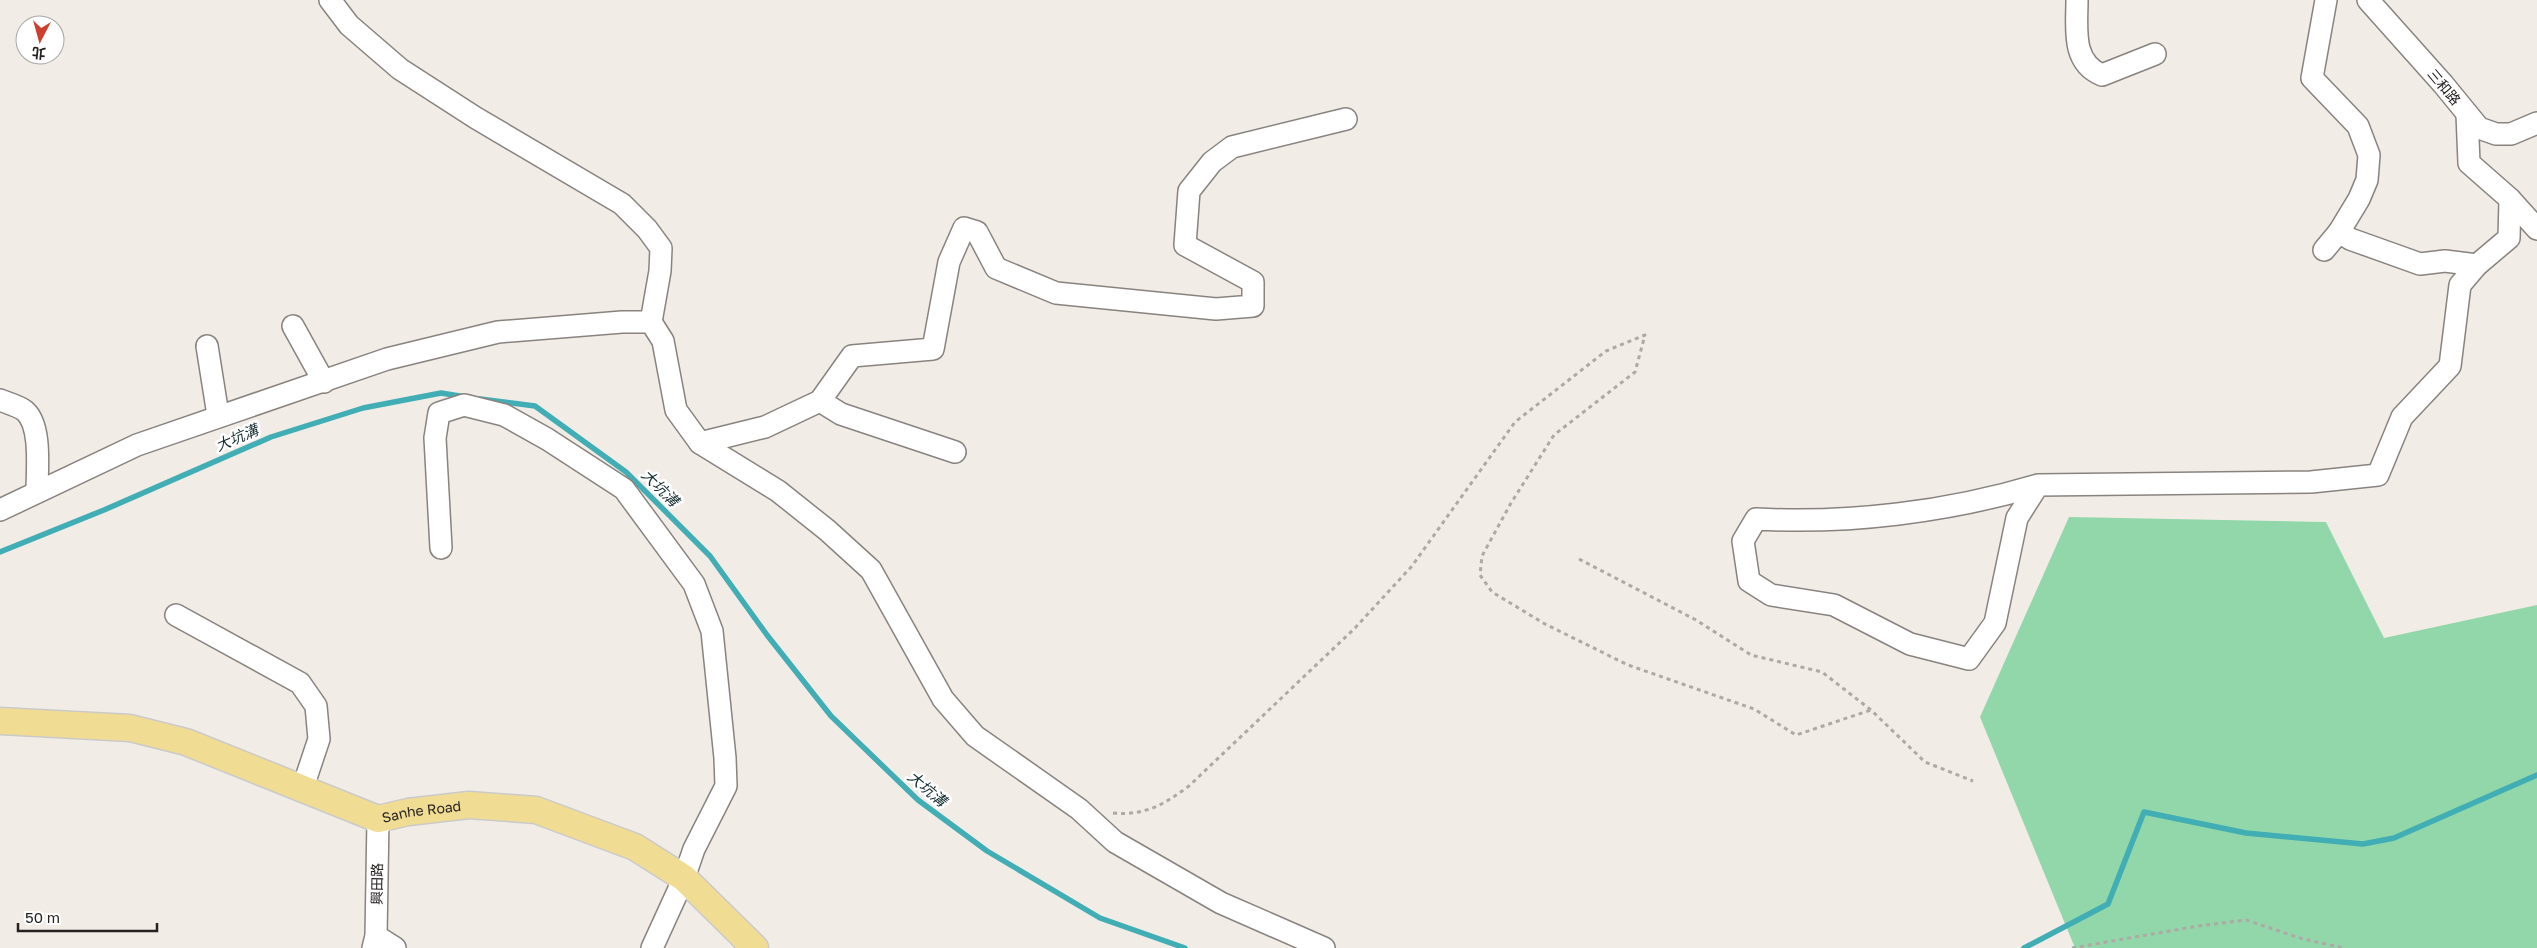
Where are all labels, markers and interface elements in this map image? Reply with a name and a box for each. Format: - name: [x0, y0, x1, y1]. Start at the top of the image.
- north arrow: [15, 15, 65, 65]
- text: 北: [31, 44, 46, 63]
- street label: 三和路: [2424, 65, 2464, 108]
- water label: 大坑溝: [212, 419, 263, 454]
- water label: 大坑溝: [638, 465, 684, 511]
- water label: 大坑溝: [905, 767, 952, 811]
- street label: Sanhe Road: [380, 797, 462, 826]
- street label: 興田路: [368, 863, 385, 905]
- scale bar: [18, 900, 156, 932]
- text: 50 m: [25, 908, 60, 926]

